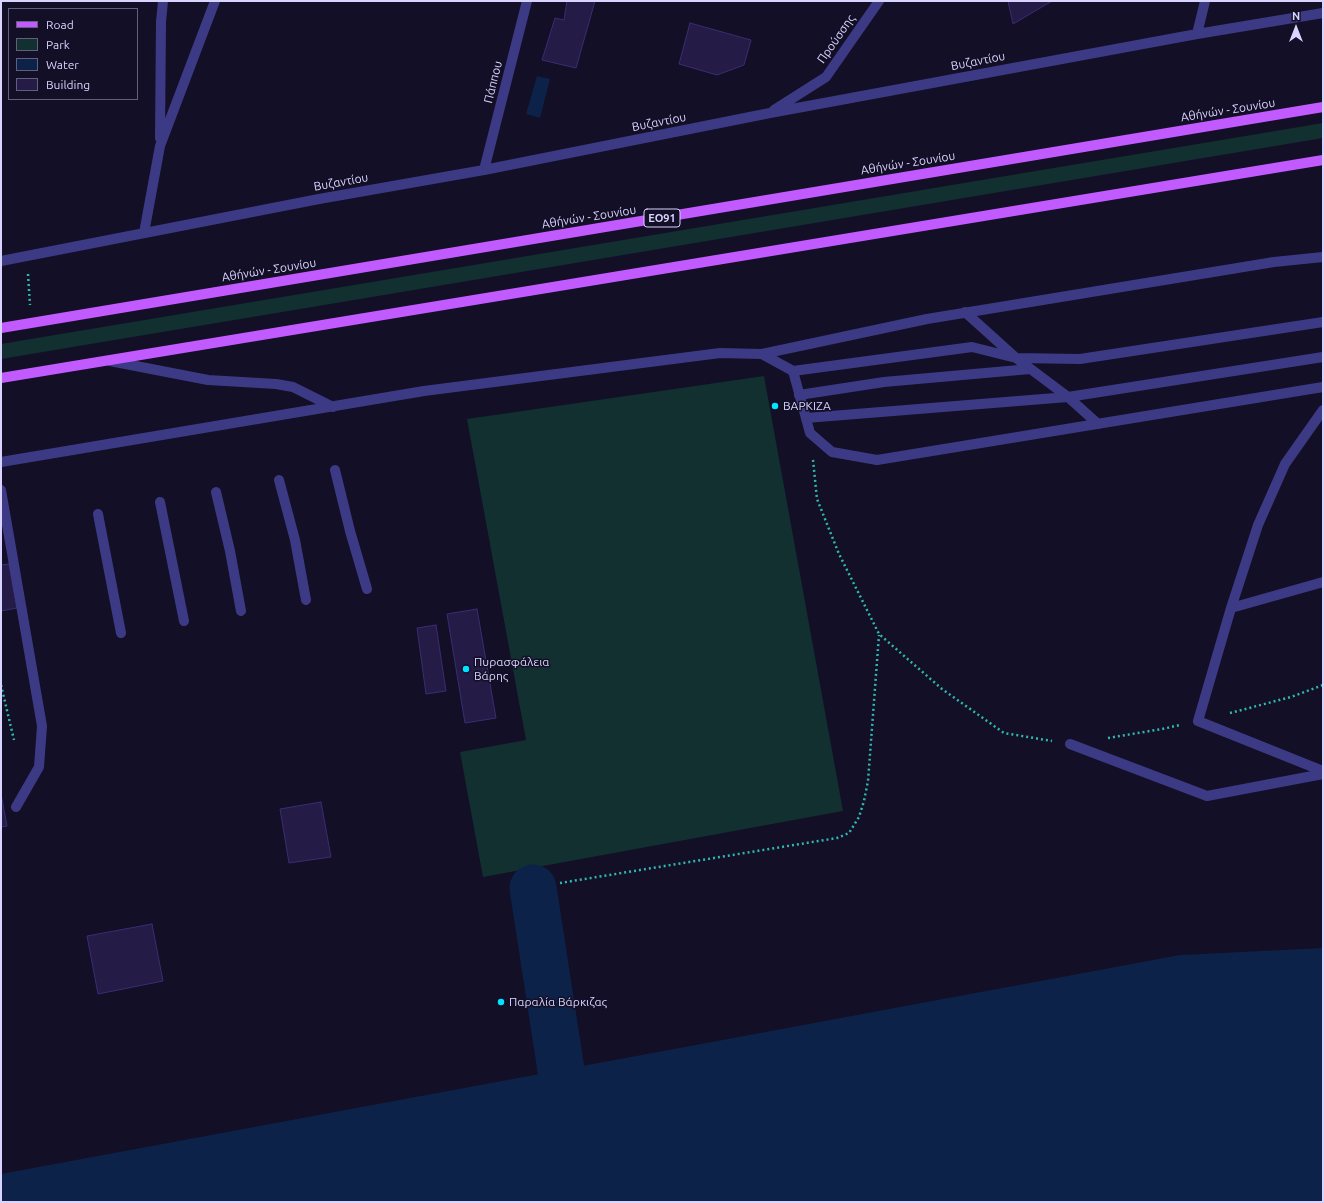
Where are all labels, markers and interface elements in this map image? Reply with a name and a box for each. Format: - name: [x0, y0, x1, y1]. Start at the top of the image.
- legend: [8, 8, 138, 100]
- north arrow: [1276, 8, 1316, 48]
- text: N: [1292, 10, 1300, 22]
- street label: Προύσσης: [814, 12, 858, 66]
- text: Road: [46, 18, 74, 31]
- text: Park: [46, 38, 70, 51]
- street label: Βυζαντίου: [950, 49, 1006, 73]
- text: Water: [46, 58, 79, 71]
- street label: Πάππου: [481, 59, 505, 105]
- text: Building: [46, 78, 90, 91]
- street label: Αθήνών - Σουνίου: [1180, 95, 1276, 125]
- street label: Βυζαντίου: [631, 110, 687, 134]
- street label: Αθήνών - Σουνίου: [860, 148, 956, 178]
- street label: Βυζαντίου: [313, 170, 369, 194]
- street label: Αθήνών - Σουνίου: [541, 202, 637, 232]
- road number: ΕΟ91: [644, 209, 680, 227]
- street label: Αθήνών - Σουνίου: [221, 255, 317, 285]
- place label: ΒΑΡΚΙΖΑ: [783, 399, 831, 413]
- marker: ΒΑΡΚΙΖΑ: [770, 401, 780, 411]
- place label: Πυρασφάλεια Βάρης: [474, 655, 550, 683]
- marker: Πυρασφάλεια Βάρης: [461, 664, 471, 674]
- place label: Παραλία Βάρκιζας: [509, 995, 607, 1009]
- marker: Παραλία Βάρκιζας: [496, 997, 506, 1007]

